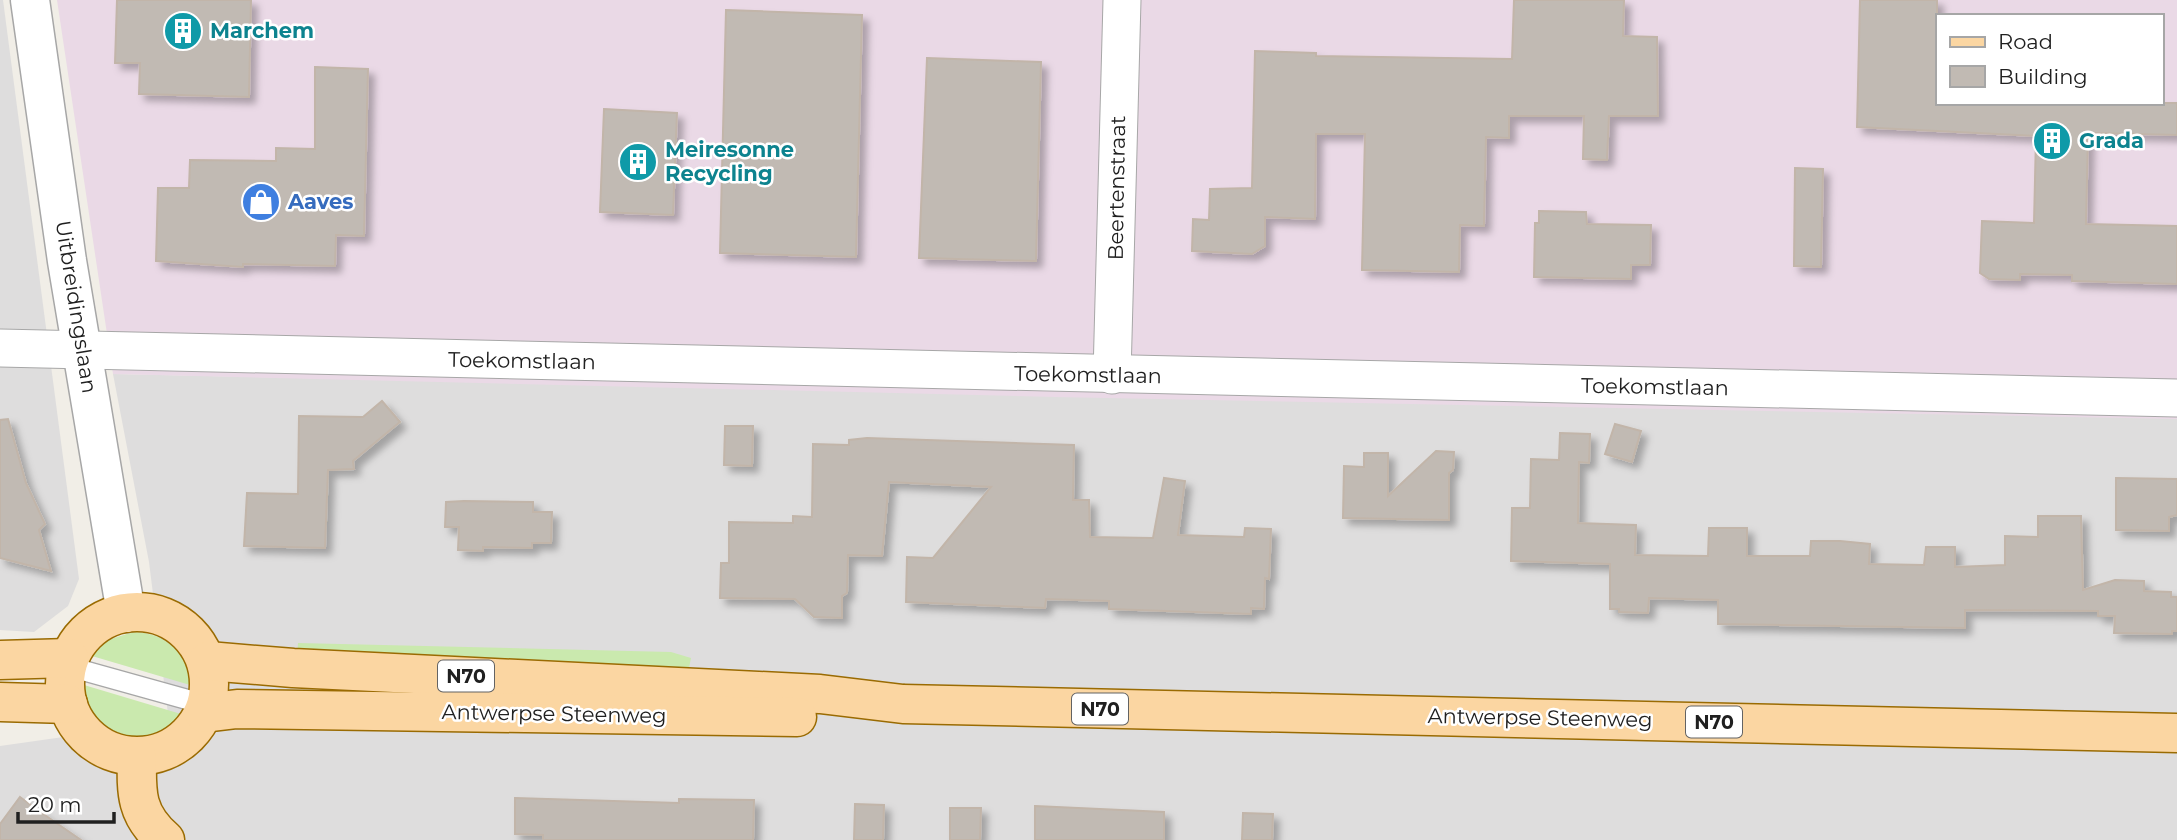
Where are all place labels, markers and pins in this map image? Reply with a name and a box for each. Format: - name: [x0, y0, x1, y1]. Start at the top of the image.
- building icon: Marchem: [162, 10, 204, 52]
- place label: Marchem: [210, 18, 314, 43]
- building icon: Grada: [2031, 120, 2073, 162]
- place label: Grada: [2079, 128, 2144, 153]
- place label: Meiresonne Recycling: [665, 137, 794, 186]
- building icon: Meiresonne Recycling: [617, 141, 659, 183]
- shop icon: Aaves: [240, 181, 282, 223]
- place label: Aaves: [287, 189, 353, 214]

